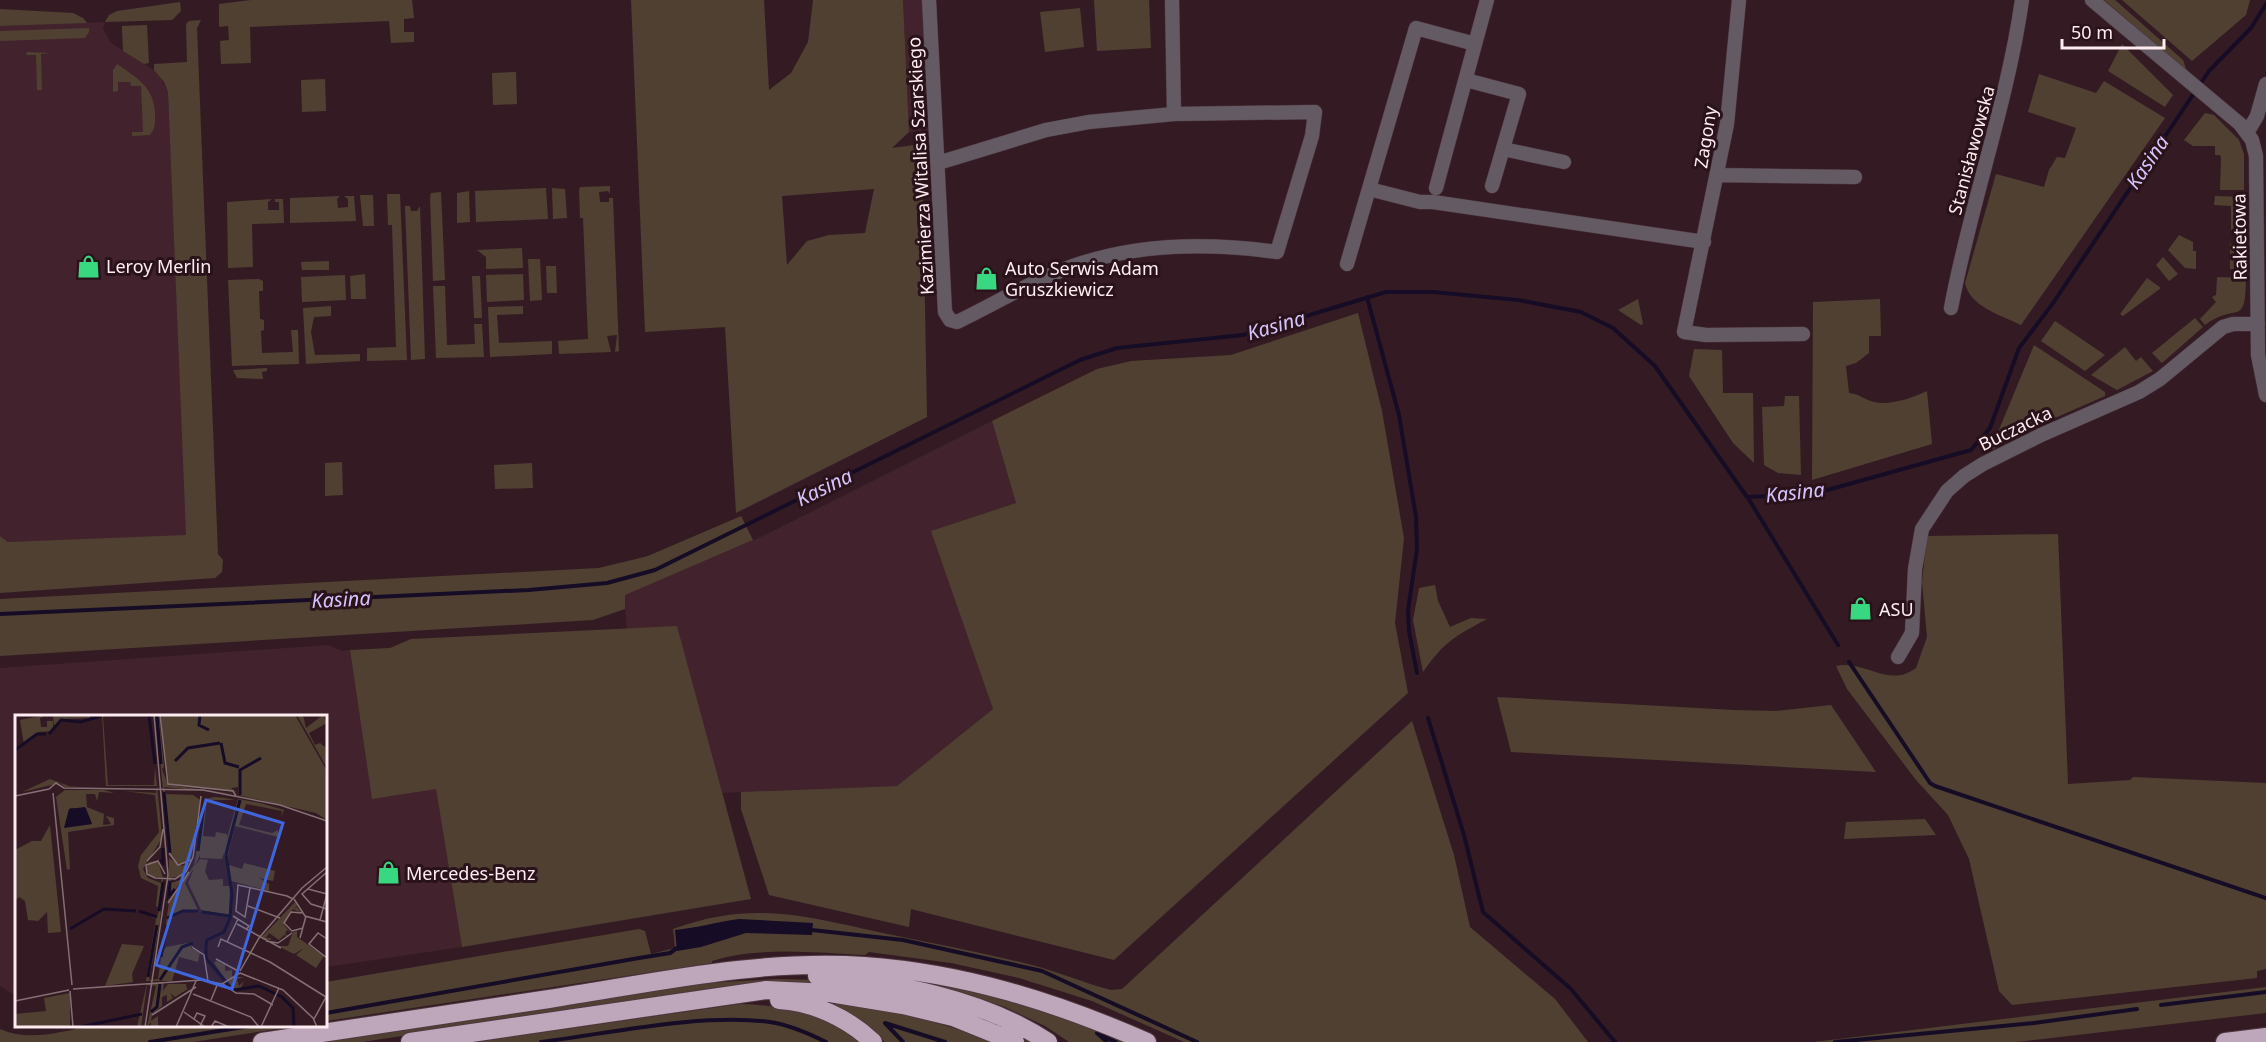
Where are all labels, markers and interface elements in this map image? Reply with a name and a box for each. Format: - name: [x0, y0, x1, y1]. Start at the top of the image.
- scale bar: [2062, 12, 2164, 50]
- text: 50 m: [2071, 20, 2113, 44]
- street label: Kazimierza Witalisa Szarskiego: [901, 36, 939, 296]
- street label: Stanisławowska: [1942, 83, 2000, 217]
- street label: Zagony: [1688, 103, 1722, 170]
- water label: Kasina: [2119, 130, 2175, 194]
- street label: Rakietowa: [2226, 193, 2252, 281]
- shop icon: Leroy Merlin: [75, 253, 101, 279]
- place label: Leroy Merlin: [106, 254, 211, 278]
- place label: Auto Serwis Adam Gruszkiewicz: [1005, 256, 1159, 301]
- shop icon: Auto Serwis Adam Gruszkiewicz: [974, 265, 1000, 291]
- water label: Kasina: [1244, 304, 1308, 346]
- street label: Buczacka: [1975, 400, 2055, 456]
- water label: Kasina: [791, 462, 857, 512]
- water label: Kasina: [1764, 475, 1826, 509]
- water label: Kasina: [311, 584, 371, 614]
- shop icon: ASU: [1848, 596, 1874, 622]
- place label: ASU: [1879, 597, 1914, 621]
- inset map: [15, 715, 327, 1027]
- shop icon: Mercedes-Benz: [375, 860, 401, 886]
- place label: Mercedes-Benz: [406, 861, 535, 885]

